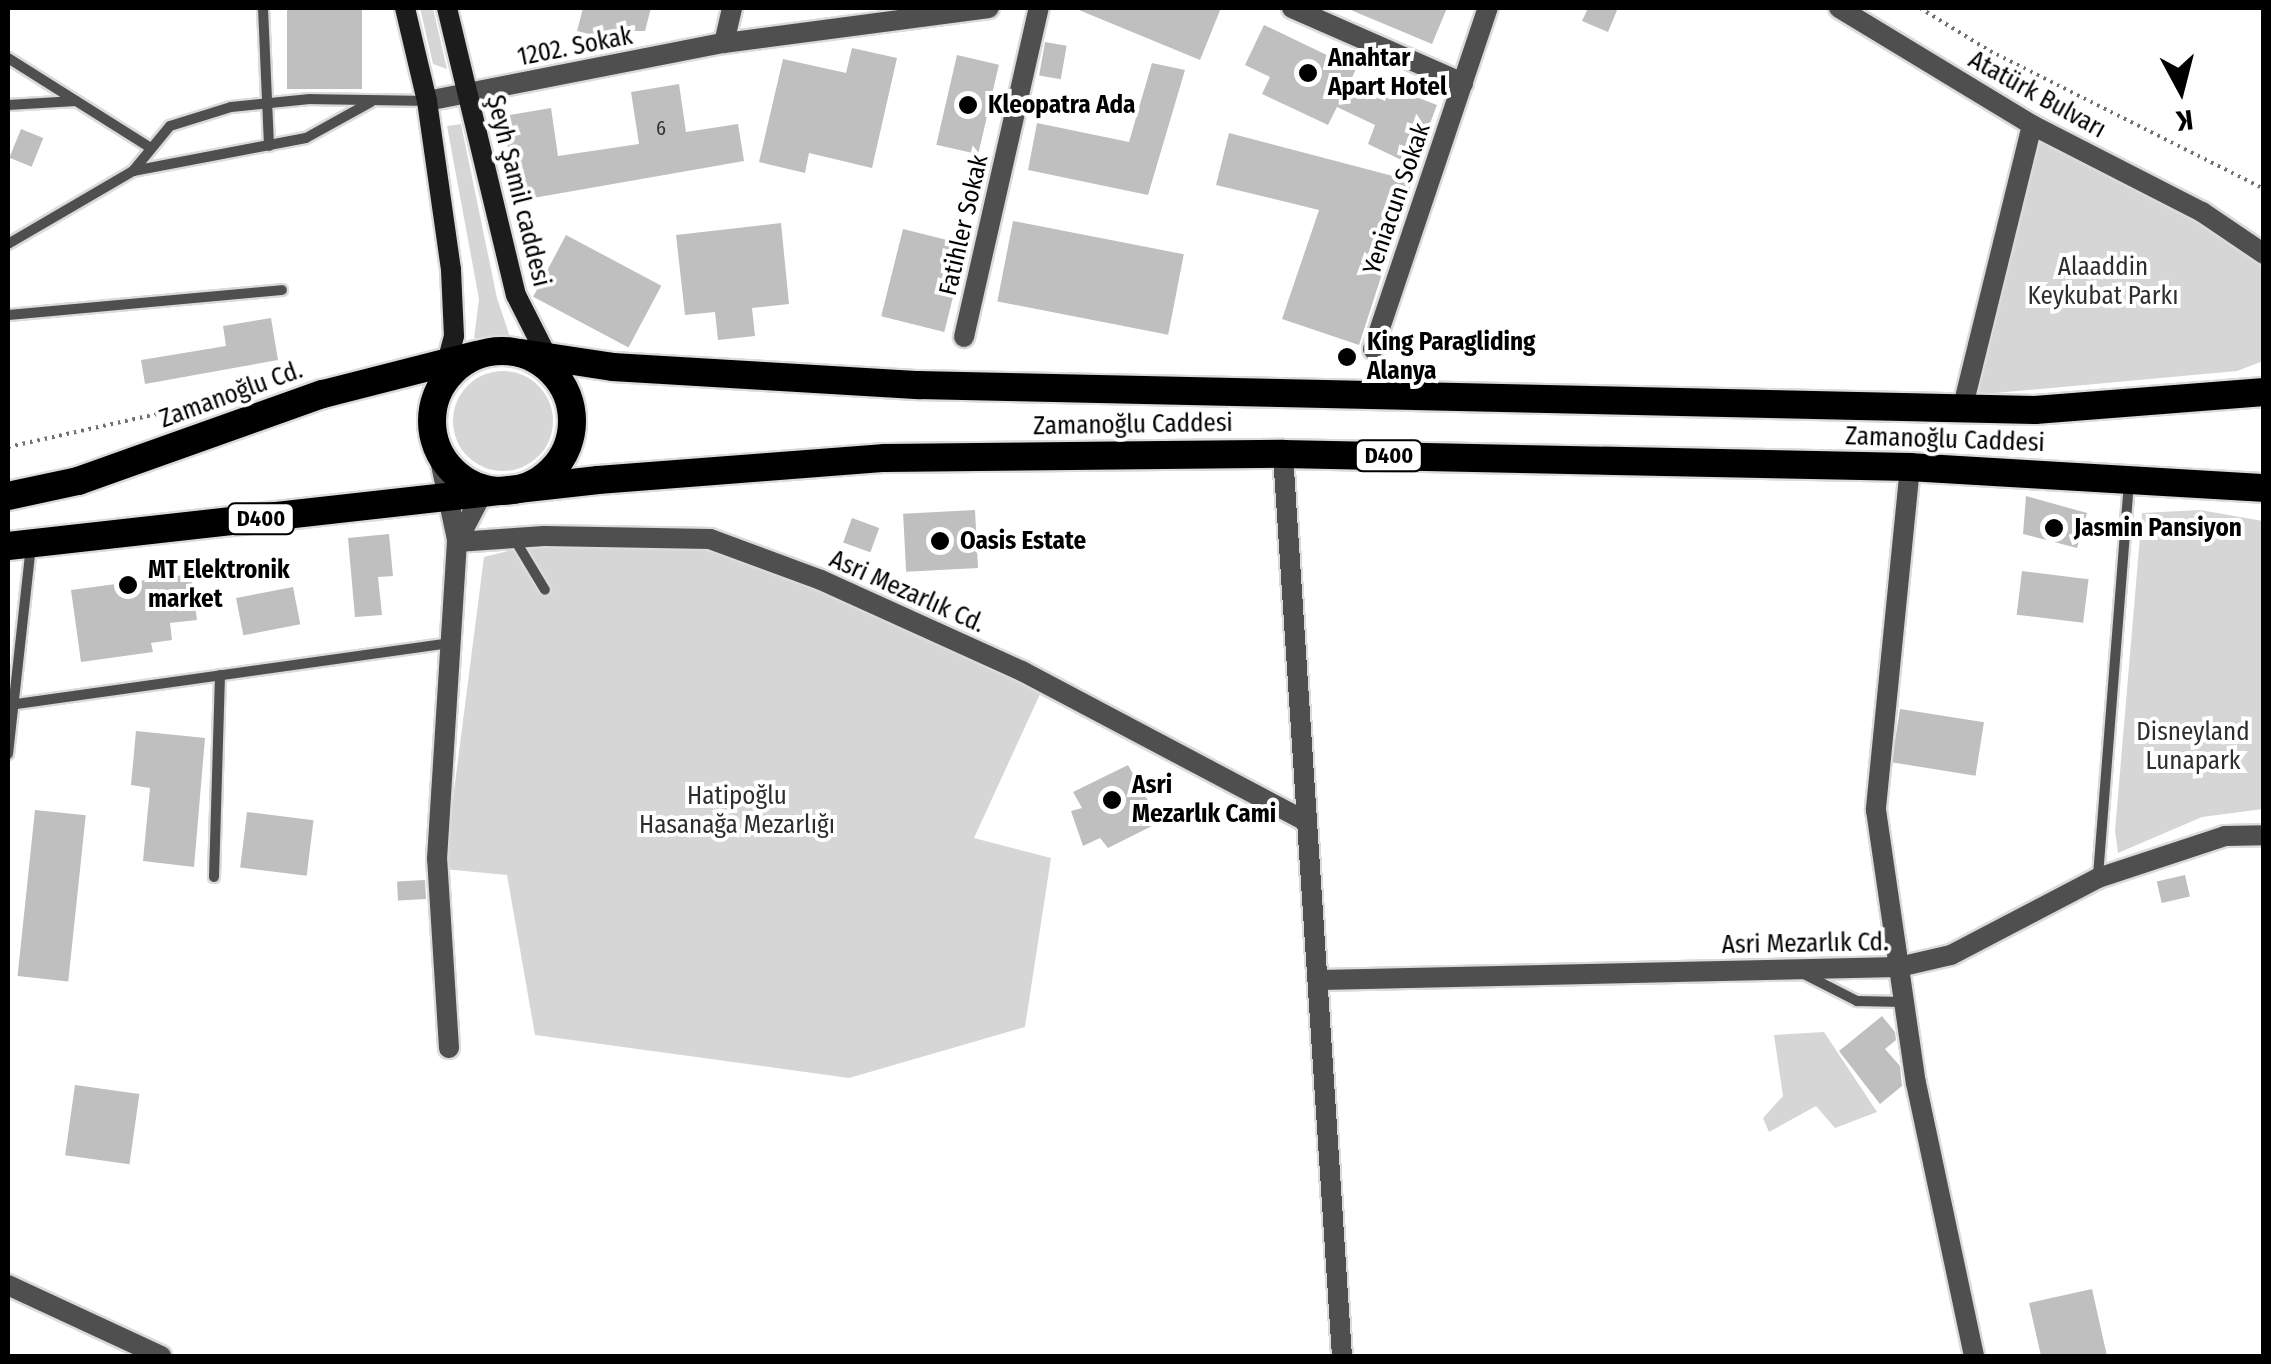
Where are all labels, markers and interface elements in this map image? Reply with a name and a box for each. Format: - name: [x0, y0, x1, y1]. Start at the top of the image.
- street label: 1202. Sokak: [515, 21, 635, 73]
- north arrow: [2131, 40, 2231, 140]
- place label: Anahtar Apart Hotel: [1328, 44, 1447, 103]
- street label: Atatürk Bulvarı: [1963, 45, 2111, 145]
- marker: Anahtar Apart Hotel: [1297, 62, 1319, 84]
- place label: Kleopatra Ada: [988, 90, 1136, 120]
- street label: Şeyh Şamil caddesi: [480, 92, 556, 290]
- marker: Kleopatra Ada: [957, 94, 979, 116]
- text: K: [2175, 103, 2195, 138]
- house number: 6: [656, 116, 666, 140]
- street label: Yeniacun Sokak: [1357, 119, 1437, 279]
- street label: Fatihler Sokak: [933, 152, 995, 298]
- park label: Alaaddin Keykubat Parkı: [2028, 253, 2178, 312]
- place label: King Paragliding Alanya: [1367, 328, 1536, 387]
- marker: King Paragliding Alanya: [1336, 346, 1358, 368]
- street label: Zamanoğlu Cd.: [156, 355, 306, 435]
- street label: Zamanoğlu Caddesi: [1033, 408, 1233, 442]
- street label: Zamanoğlu Caddesi: [1845, 422, 2045, 458]
- road number: D400: [1354, 439, 1424, 473]
- road number: D400: [226, 502, 296, 536]
- place label: Jasmin Pansiyon: [2074, 513, 2242, 543]
- marker: Jasmin Pansiyon: [2043, 517, 2065, 539]
- place label: Oasis Estate: [960, 526, 1086, 556]
- marker: Oasis Estate: [929, 530, 951, 552]
- street label: Asri Mezarlık Cd.: [825, 544, 989, 640]
- place label: MT Elektronik market: [148, 556, 290, 615]
- marker: MT Elektronik market: [117, 574, 139, 596]
- park label: Disneyland Lunapark: [2136, 718, 2250, 777]
- place label: Asri Mezarlık Cami: [1132, 771, 1276, 830]
- park label: Hatipoğlu Hasanağa Mezarlığı: [639, 782, 835, 841]
- marker: Asri Mezarlık Cami: [1101, 789, 1123, 811]
- street label: Asri Mezarlık Cd.: [1721, 928, 1889, 960]

